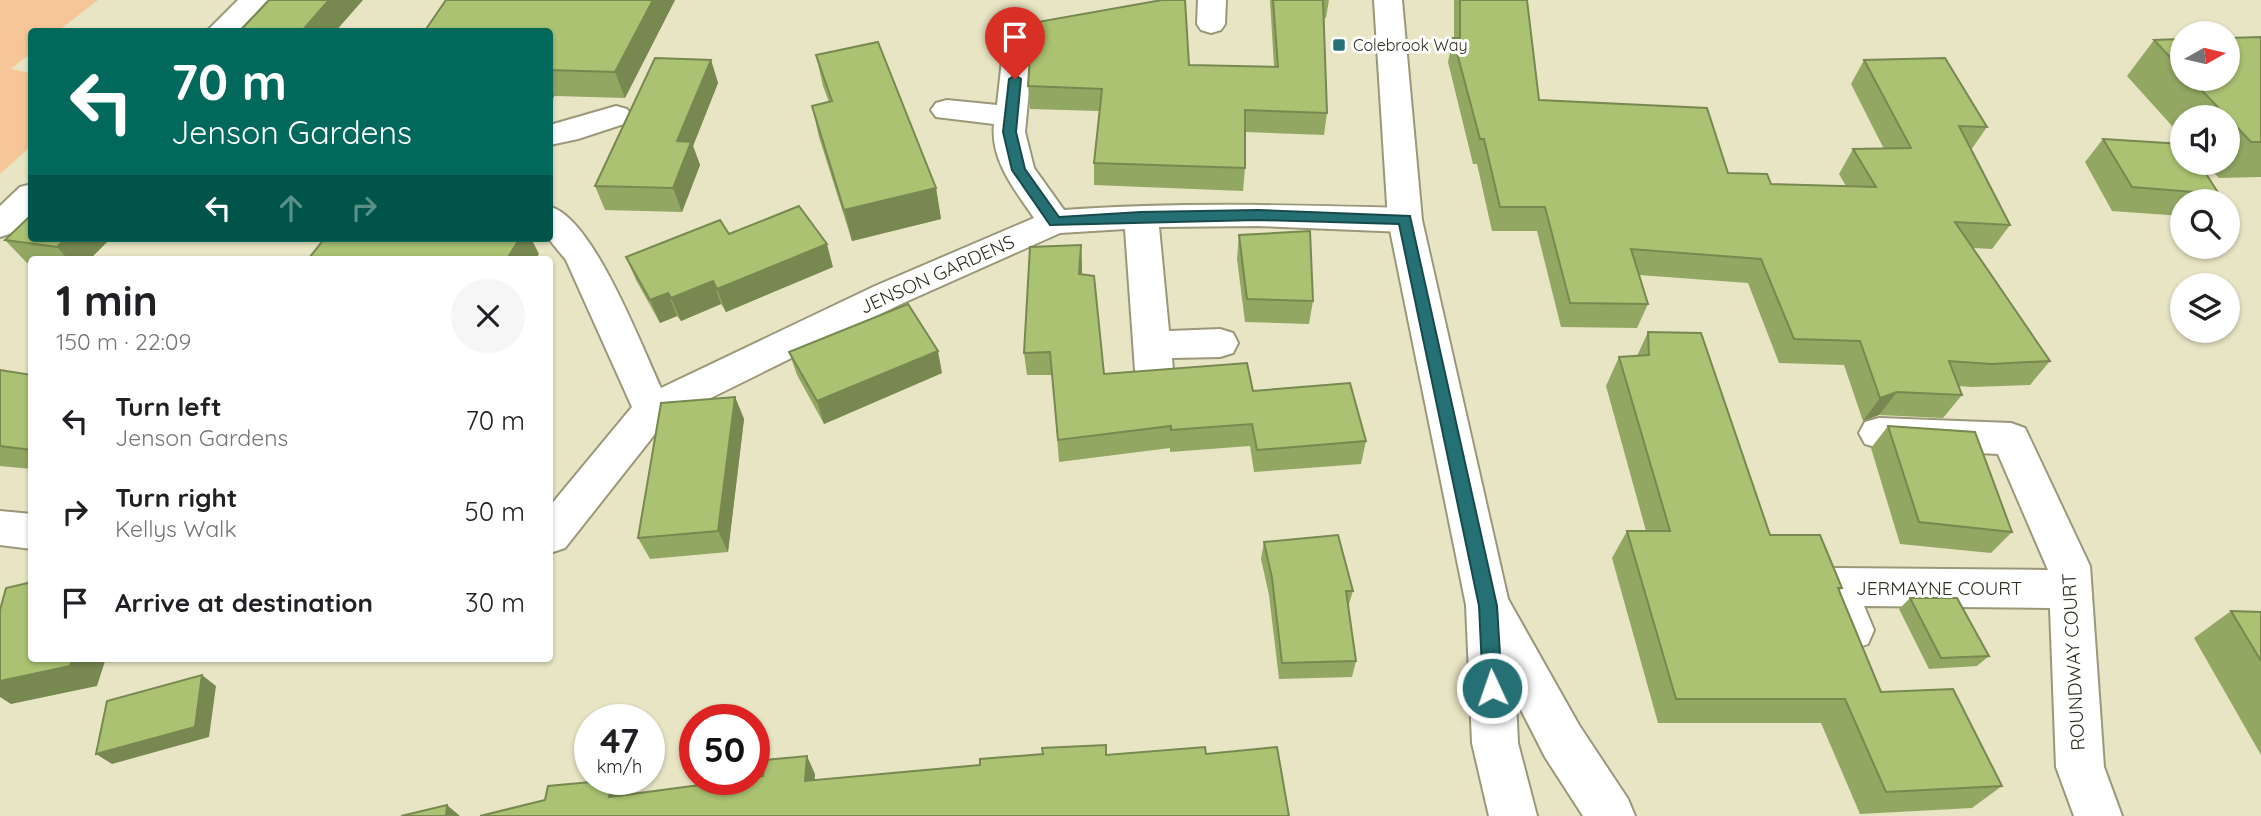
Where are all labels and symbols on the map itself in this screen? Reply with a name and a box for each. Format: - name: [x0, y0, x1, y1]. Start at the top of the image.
- pin: [985, 7, 1045, 79]
- north arrow: [2170, 21, 2240, 91]
- place label: Colebrook Way: [1353, 35, 1468, 55]
- marker: Colebrook Way: [1331, 37, 1347, 53]
- street label: JENSON GARDENS: [856, 229, 1018, 319]
- street label: ROUNDWAY COURT: [2056, 573, 2090, 751]
- street label: JERMAYNE COURT: [1856, 576, 2022, 600]
- position arrow: [1455, 651, 1529, 725]
- speed limit sign: 50: [679, 704, 770, 795]

